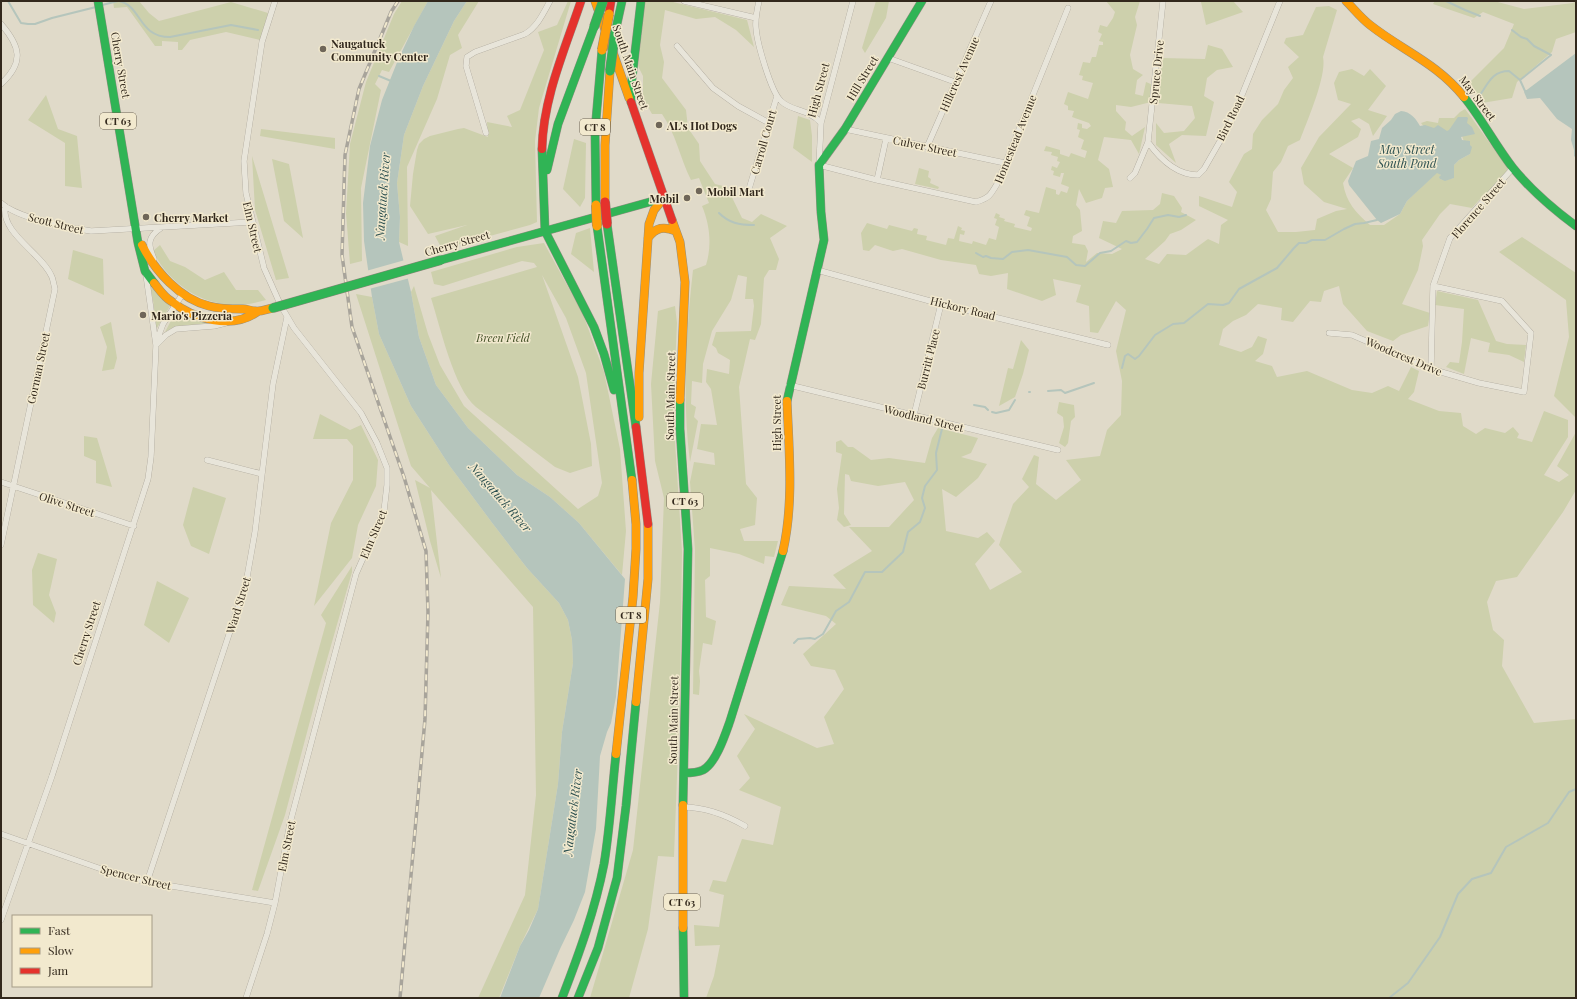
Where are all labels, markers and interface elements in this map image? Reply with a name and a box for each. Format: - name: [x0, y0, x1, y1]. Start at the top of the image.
- street label: South Main Street: [609, 23, 653, 111]
- street label: Cherry Street: [108, 31, 134, 99]
- street label: Hillcrest Avenue: [936, 34, 982, 114]
- place label: Naugatuck Community Center: [331, 36, 429, 64]
- street label: Spruce Drive: [1145, 39, 1167, 105]
- marker: Naugatuck Community Center: [318, 44, 328, 54]
- street label: Hill Street: [843, 53, 881, 103]
- street label: High Street: [803, 61, 833, 119]
- street label: May Street: [1456, 73, 1500, 124]
- street label: Homestead Avenue: [990, 92, 1040, 186]
- street label: Bird Road: [1213, 92, 1248, 143]
- street label: Carroll Court: [747, 108, 779, 176]
- road number: CT 63: [100, 113, 136, 129]
- place label: AL's Hot Dogs: [666, 118, 737, 133]
- road number: CT 8: [580, 119, 610, 135]
- marker: AL's Hot Dogs: [654, 120, 664, 130]
- street label: Culver Street: [892, 132, 958, 160]
- water label: May Street South Pond: [1376, 141, 1437, 171]
- water label: Naugatuck River: [371, 151, 393, 241]
- street label: Florence Street: [1448, 175, 1508, 241]
- place label: Mobil Mart: [707, 184, 764, 199]
- marker: Mobil Mart: [694, 186, 704, 196]
- place label: Mobil: [649, 191, 680, 206]
- marker: Mobil: [682, 193, 692, 203]
- street label: Elm Street: [240, 200, 266, 254]
- street label: Scott Street: [27, 209, 85, 237]
- place label: Cherry Market: [154, 210, 229, 225]
- marker: Cherry Market: [141, 212, 151, 222]
- street label: Cherry Street: [423, 227, 491, 259]
- street label: Hickory Road: [929, 293, 998, 323]
- place label: Mario's Pizzeria: [151, 308, 232, 323]
- marker: Mario's Pizzeria: [138, 310, 148, 320]
- street label: Burritt Place: [913, 327, 943, 391]
- park label: Breen Field: [475, 330, 531, 345]
- street label: Gorman Street: [23, 331, 53, 405]
- street label: Woodcrest Drive: [1363, 333, 1445, 379]
- street label: South Main Street: [662, 352, 678, 440]
- street label: High Street: [769, 395, 784, 451]
- street label: Woodland Street: [882, 401, 965, 435]
- water label: Naugatuck River: [466, 458, 536, 536]
- street label: Olive Street: [37, 488, 97, 520]
- road number: CT 63: [667, 493, 703, 509]
- street label: Elm Street: [356, 507, 390, 561]
- street label: Ward Street: [222, 575, 254, 636]
- street label: Cherry Street: [69, 599, 104, 667]
- road number: CT 8: [616, 607, 646, 623]
- street label: South Main Street: [665, 676, 681, 764]
- water label: Naugatuck River: [559, 767, 585, 857]
- street label: Elm Street: [274, 819, 298, 873]
- street label: Spencer Street: [99, 861, 173, 893]
- road number: CT 63: [664, 894, 700, 910]
- legend: [12, 915, 152, 987]
- text: Fast: [48, 922, 71, 938]
- text: Slow: [48, 942, 74, 958]
- text: Jam: [47, 962, 69, 978]

